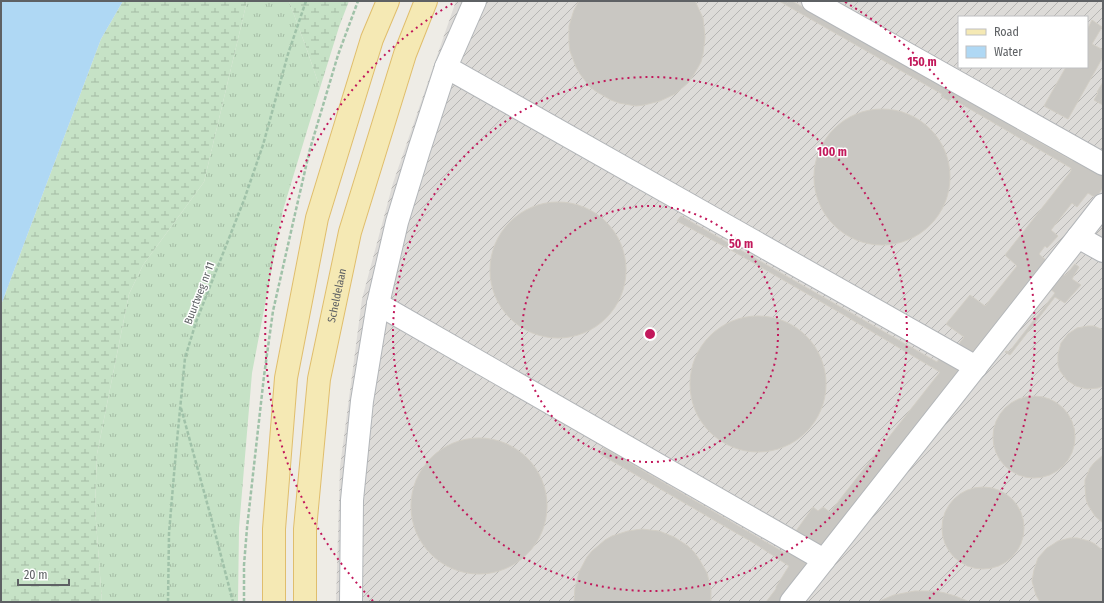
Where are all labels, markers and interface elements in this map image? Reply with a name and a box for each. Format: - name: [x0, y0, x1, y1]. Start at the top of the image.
- legend: [958, 16, 1088, 68]
- text: Road: [994, 25, 1019, 39]
- text: Water: [994, 45, 1023, 59]
- text: 150 m: [907, 55, 937, 69]
- text: 100 m: [817, 145, 847, 159]
- text: 50 m: [729, 237, 753, 251]
- street label: Buurtweg nr 11: [182, 260, 217, 326]
- street label: Scheldelaan: [325, 267, 349, 324]
- centre of rings: [643, 327, 657, 341]
- scale bar: [18, 561, 69, 587]
- text: 20 m: [24, 568, 48, 582]

